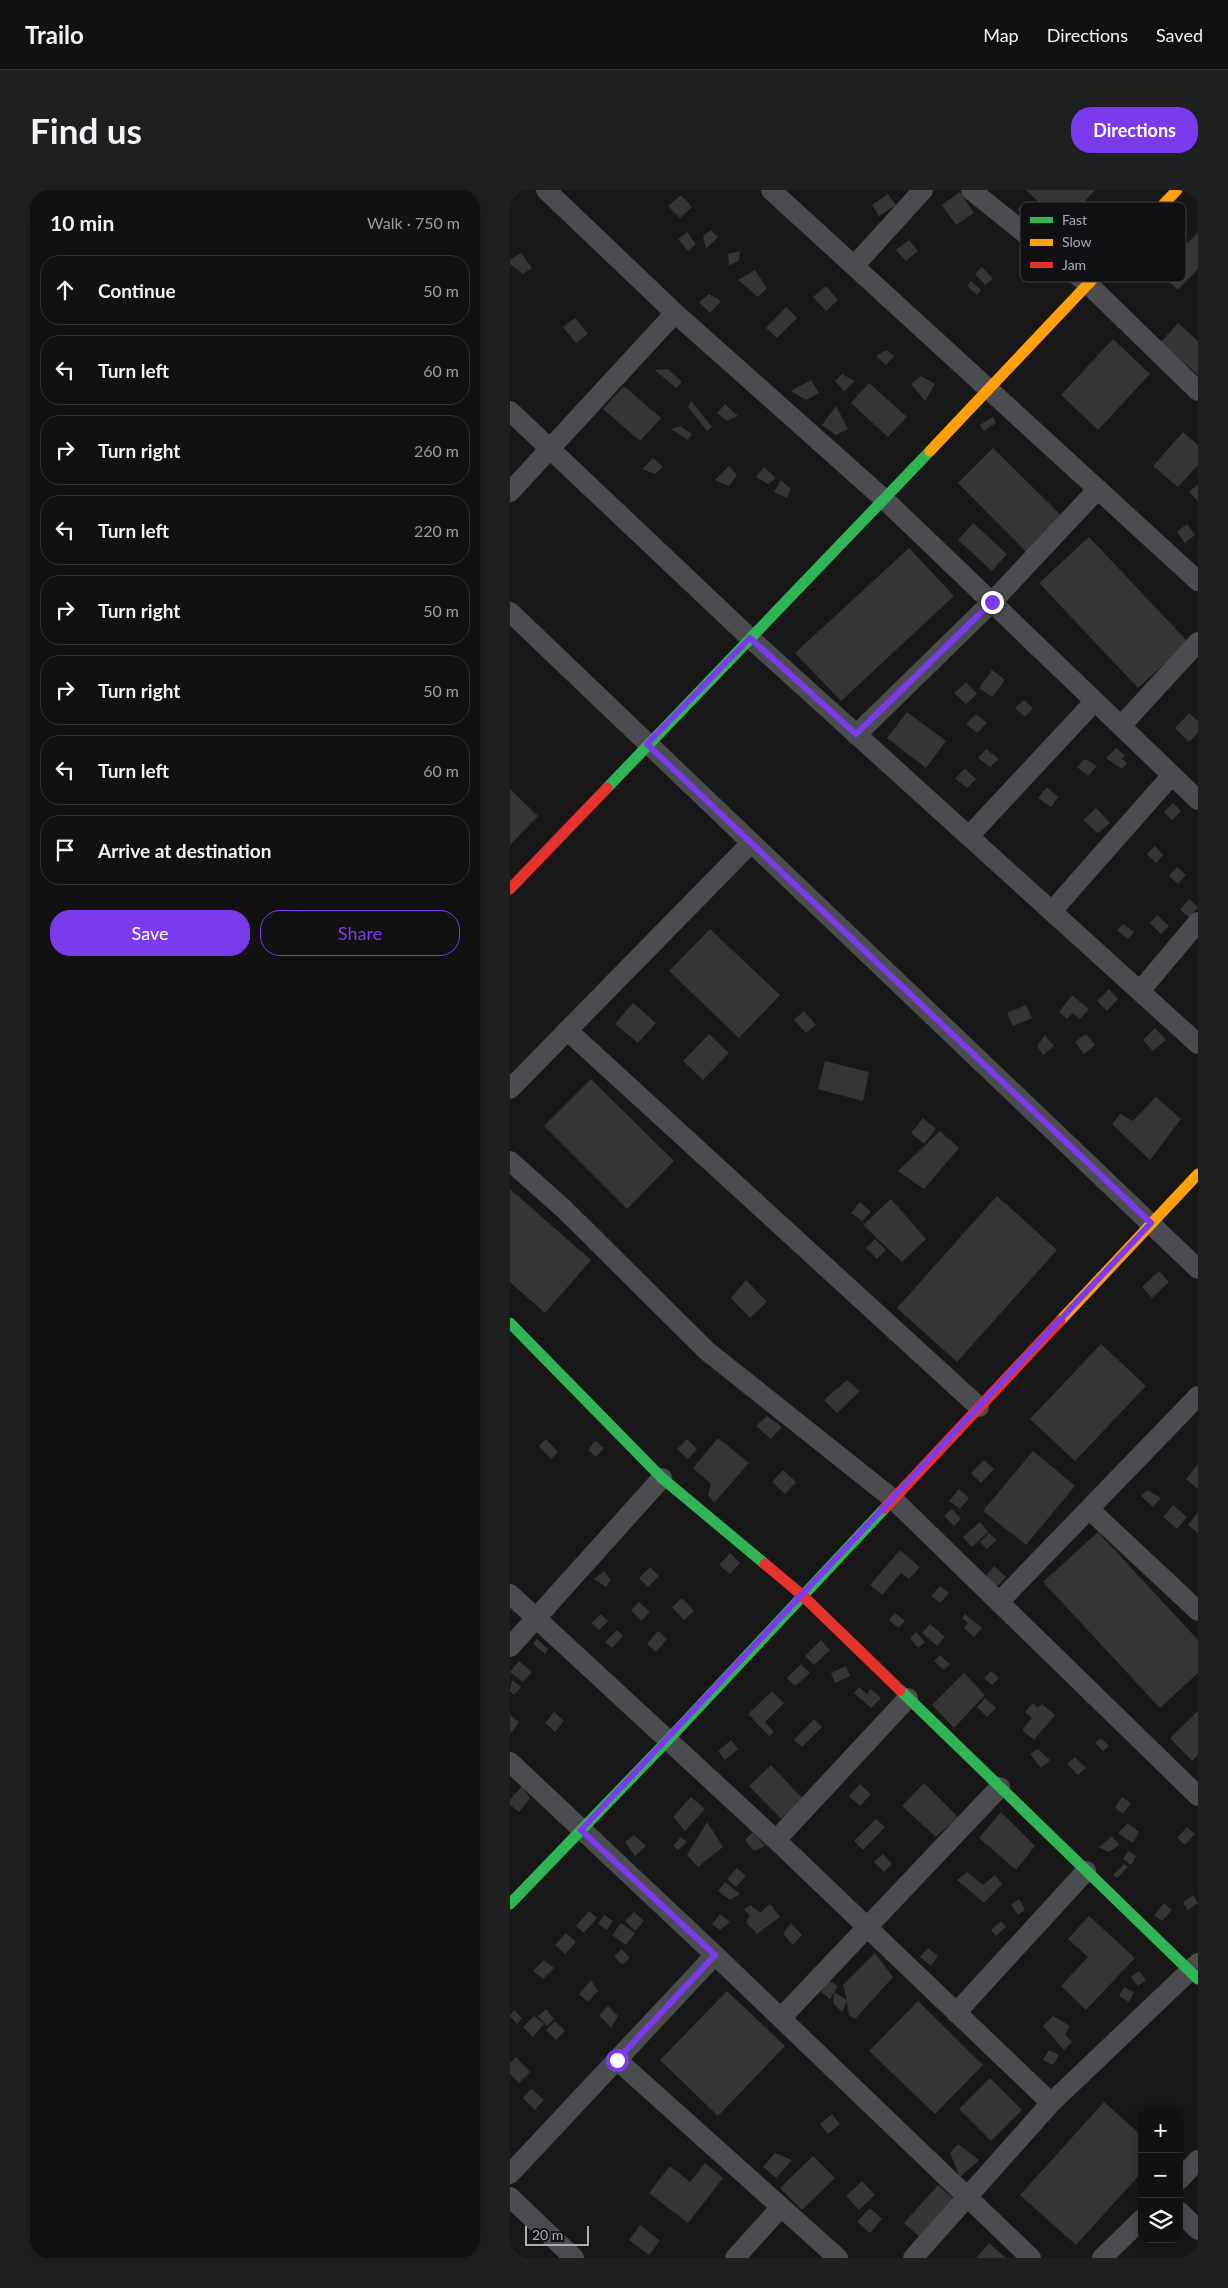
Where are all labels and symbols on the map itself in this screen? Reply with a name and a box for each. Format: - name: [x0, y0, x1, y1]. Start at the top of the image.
- legend: [1020, 202, 1186, 282]
- text: Fast: [1062, 211, 1087, 228]
- text: Slow: [1062, 233, 1092, 250]
- text: Jam: [1062, 256, 1086, 273]
- route end: [981, 591, 1004, 614]
- route start: [606, 2049, 629, 2072]
- scale bar: [525, 2223, 589, 2246]

